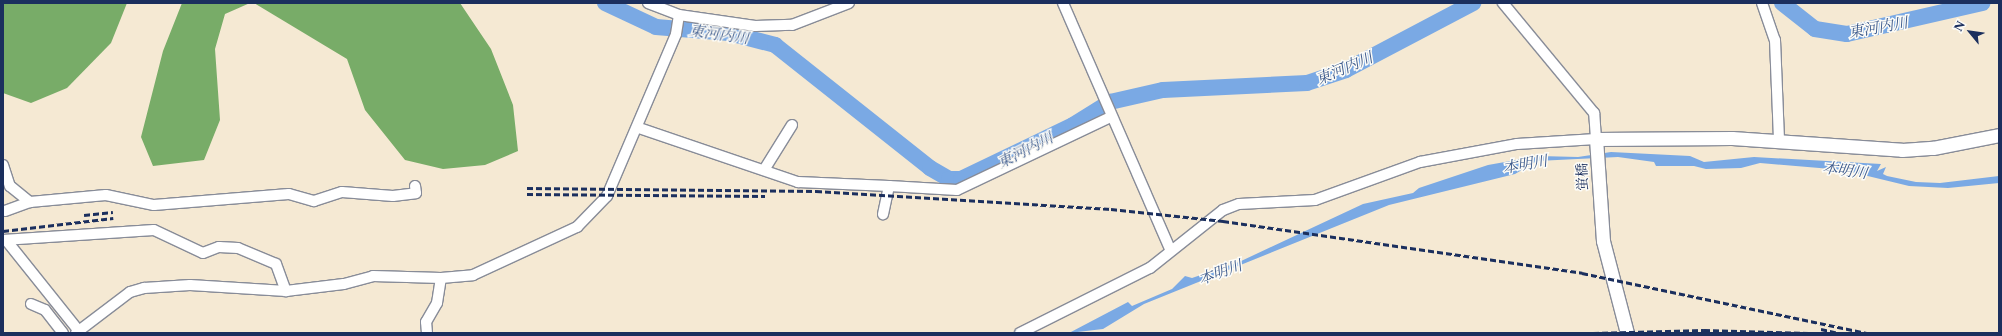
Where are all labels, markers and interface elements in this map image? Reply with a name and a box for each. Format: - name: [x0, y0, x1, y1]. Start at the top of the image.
- north arrow: [1950, 12, 1990, 52]
- water label: 東河内川: [1847, 13, 1909, 41]
- text: N: [1951, 19, 1968, 34]
- water label: 東河内川: [688, 21, 750, 47]
- water label: 東河内川: [1313, 48, 1375, 88]
- water label: 東河内川: [994, 128, 1056, 172]
- water label: 本明川: [1501, 151, 1549, 177]
- water label: 本明川: [1821, 158, 1869, 182]
- street label: 蛍橋: [1573, 163, 1591, 191]
- water label: 本明川: [1196, 256, 1244, 288]

